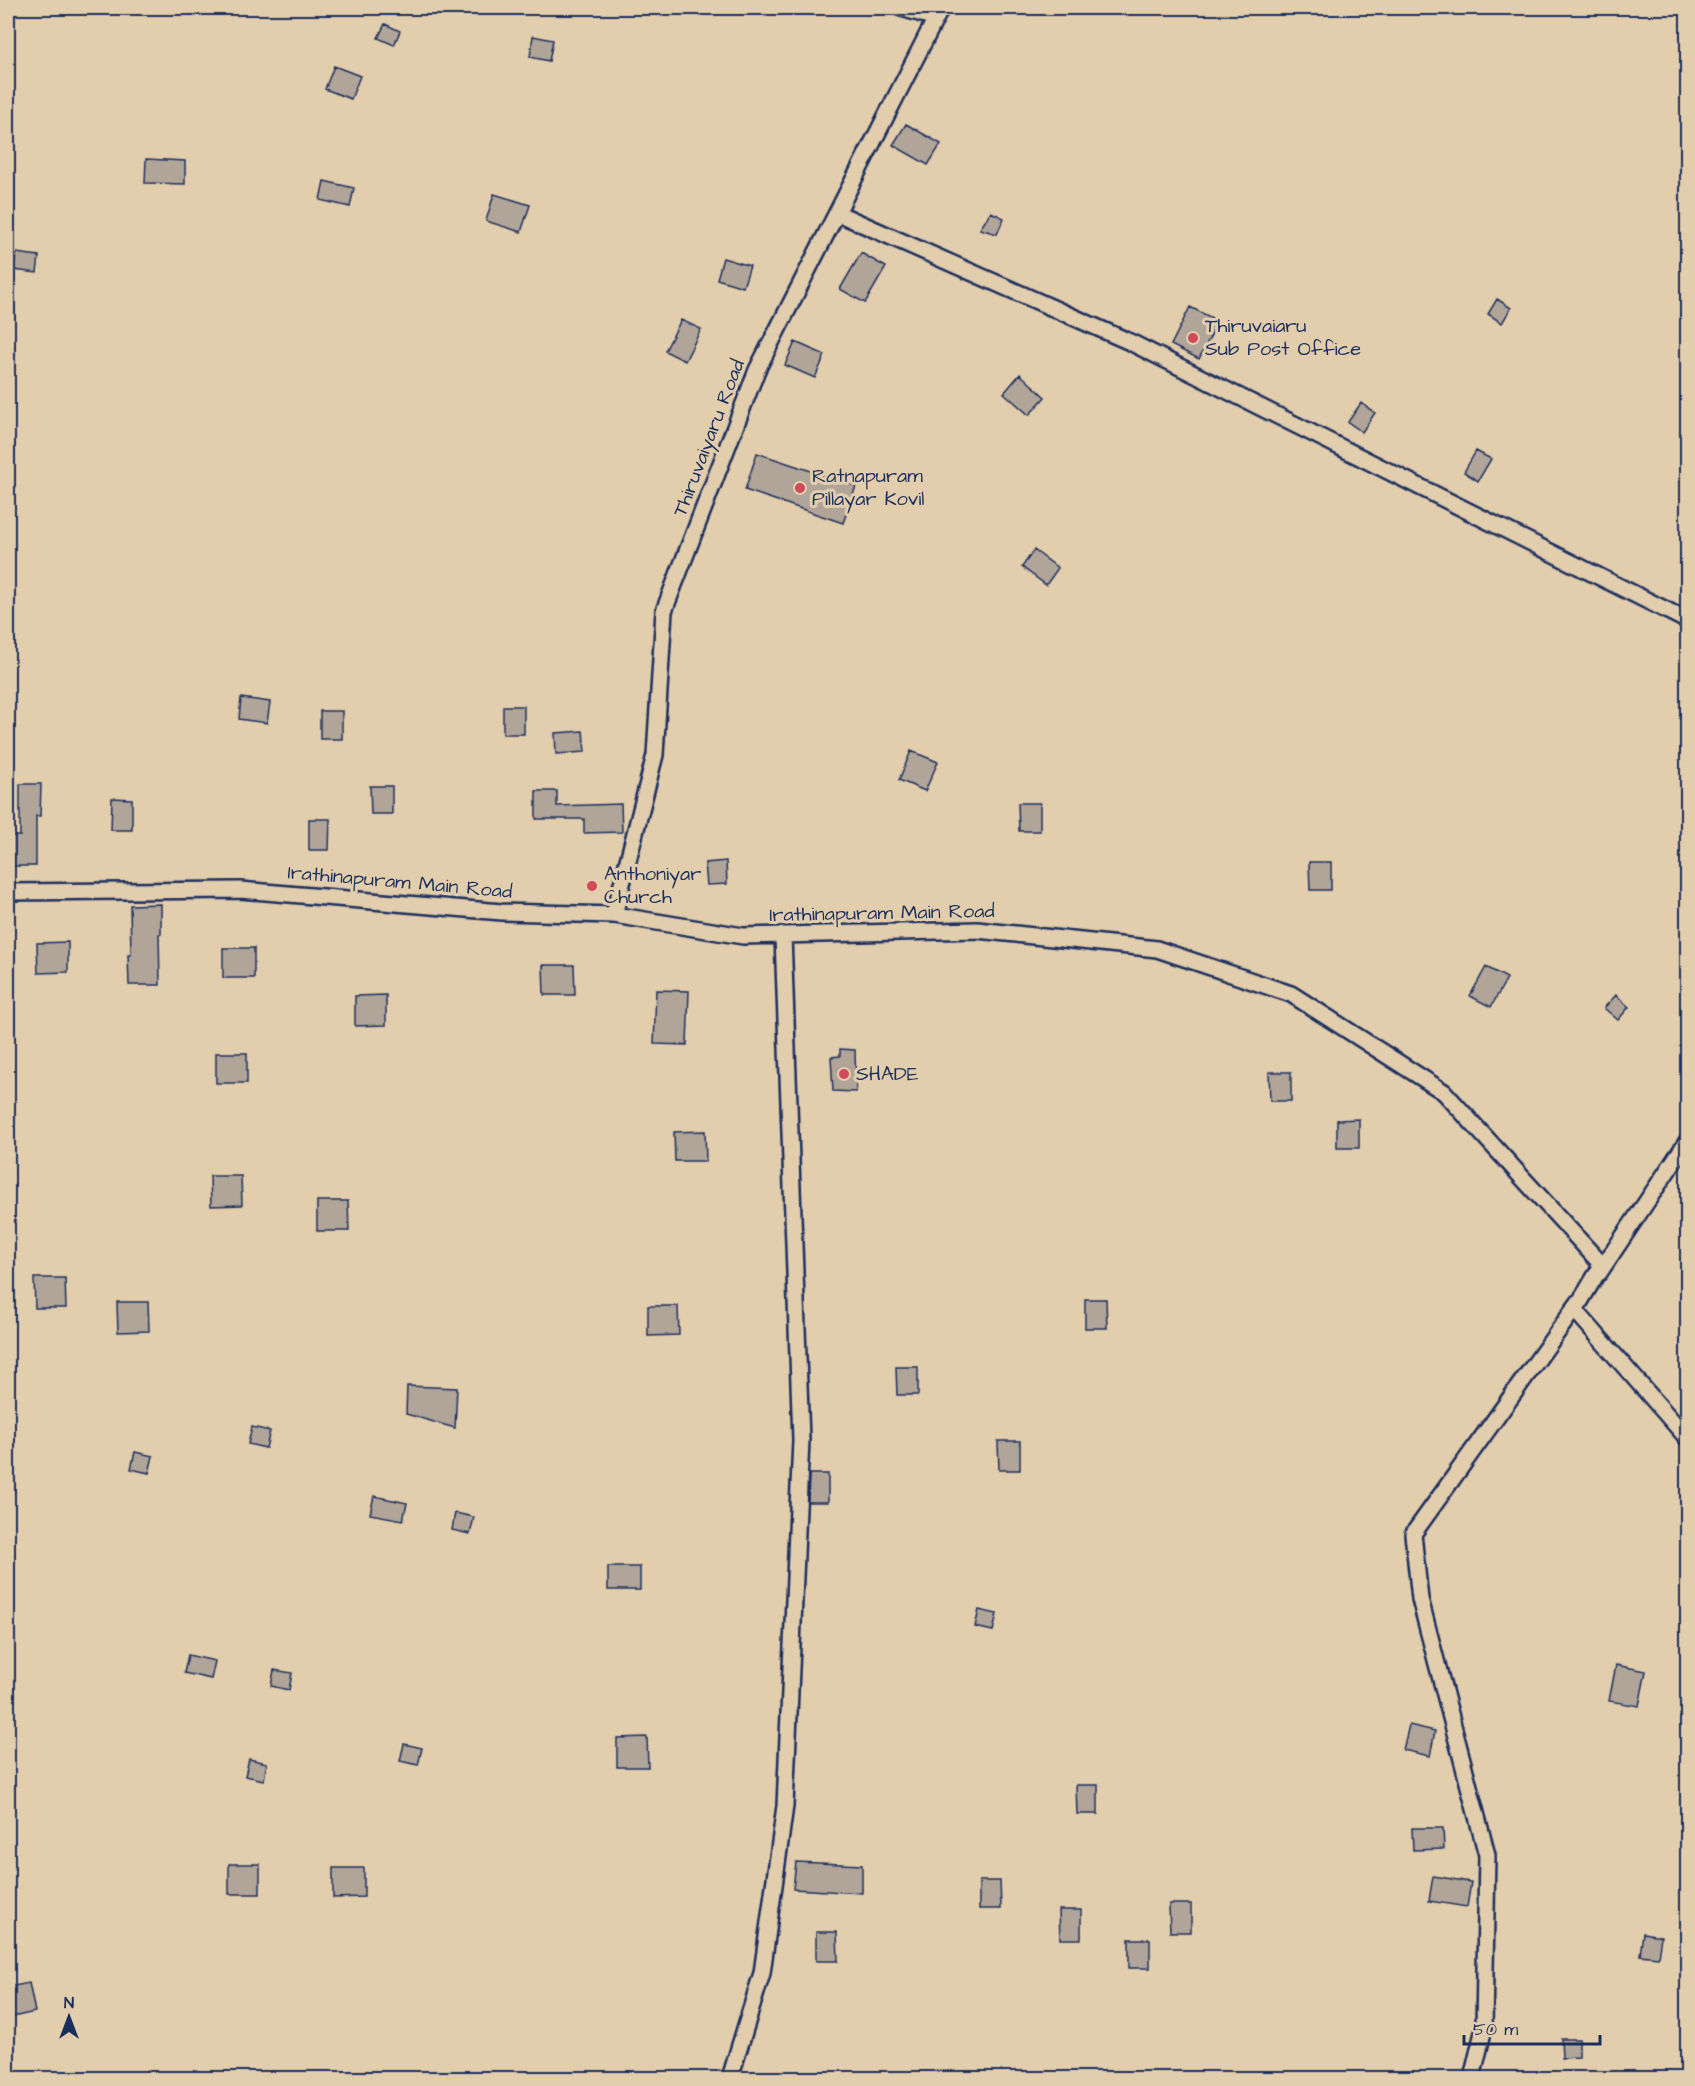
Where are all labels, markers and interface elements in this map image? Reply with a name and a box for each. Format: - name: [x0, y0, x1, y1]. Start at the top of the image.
- place label: Thiruvaiaru Sub Post Office: [1205, 312, 1361, 363]
- marker: Thiruvaiaru Sub Post Office: [1186, 331, 1200, 345]
- street label: Thiruvaiyaru Road: [666, 355, 753, 521]
- place label: Ratnapuram Pillayar Kovil: [812, 462, 924, 514]
- marker: Ratnapuram Pillayar Kovil: [793, 481, 807, 495]
- street label: Irathinapuram Main Road: [287, 858, 513, 906]
- place label: Anthoniyar Church: [604, 860, 701, 911]
- marker: Anthoniyar Church: [585, 879, 599, 893]
- street label: Irathinapuram Main Road: [769, 897, 995, 929]
- place label: SHADE: [856, 1060, 919, 1088]
- marker: SHADE: [837, 1067, 851, 1081]
- north arrow: [39, 1987, 99, 2047]
- text: N: [64, 1992, 74, 2014]
- scale bar: [1464, 2008, 1600, 2046]
- text: 50 m: [1473, 2017, 1518, 2042]

